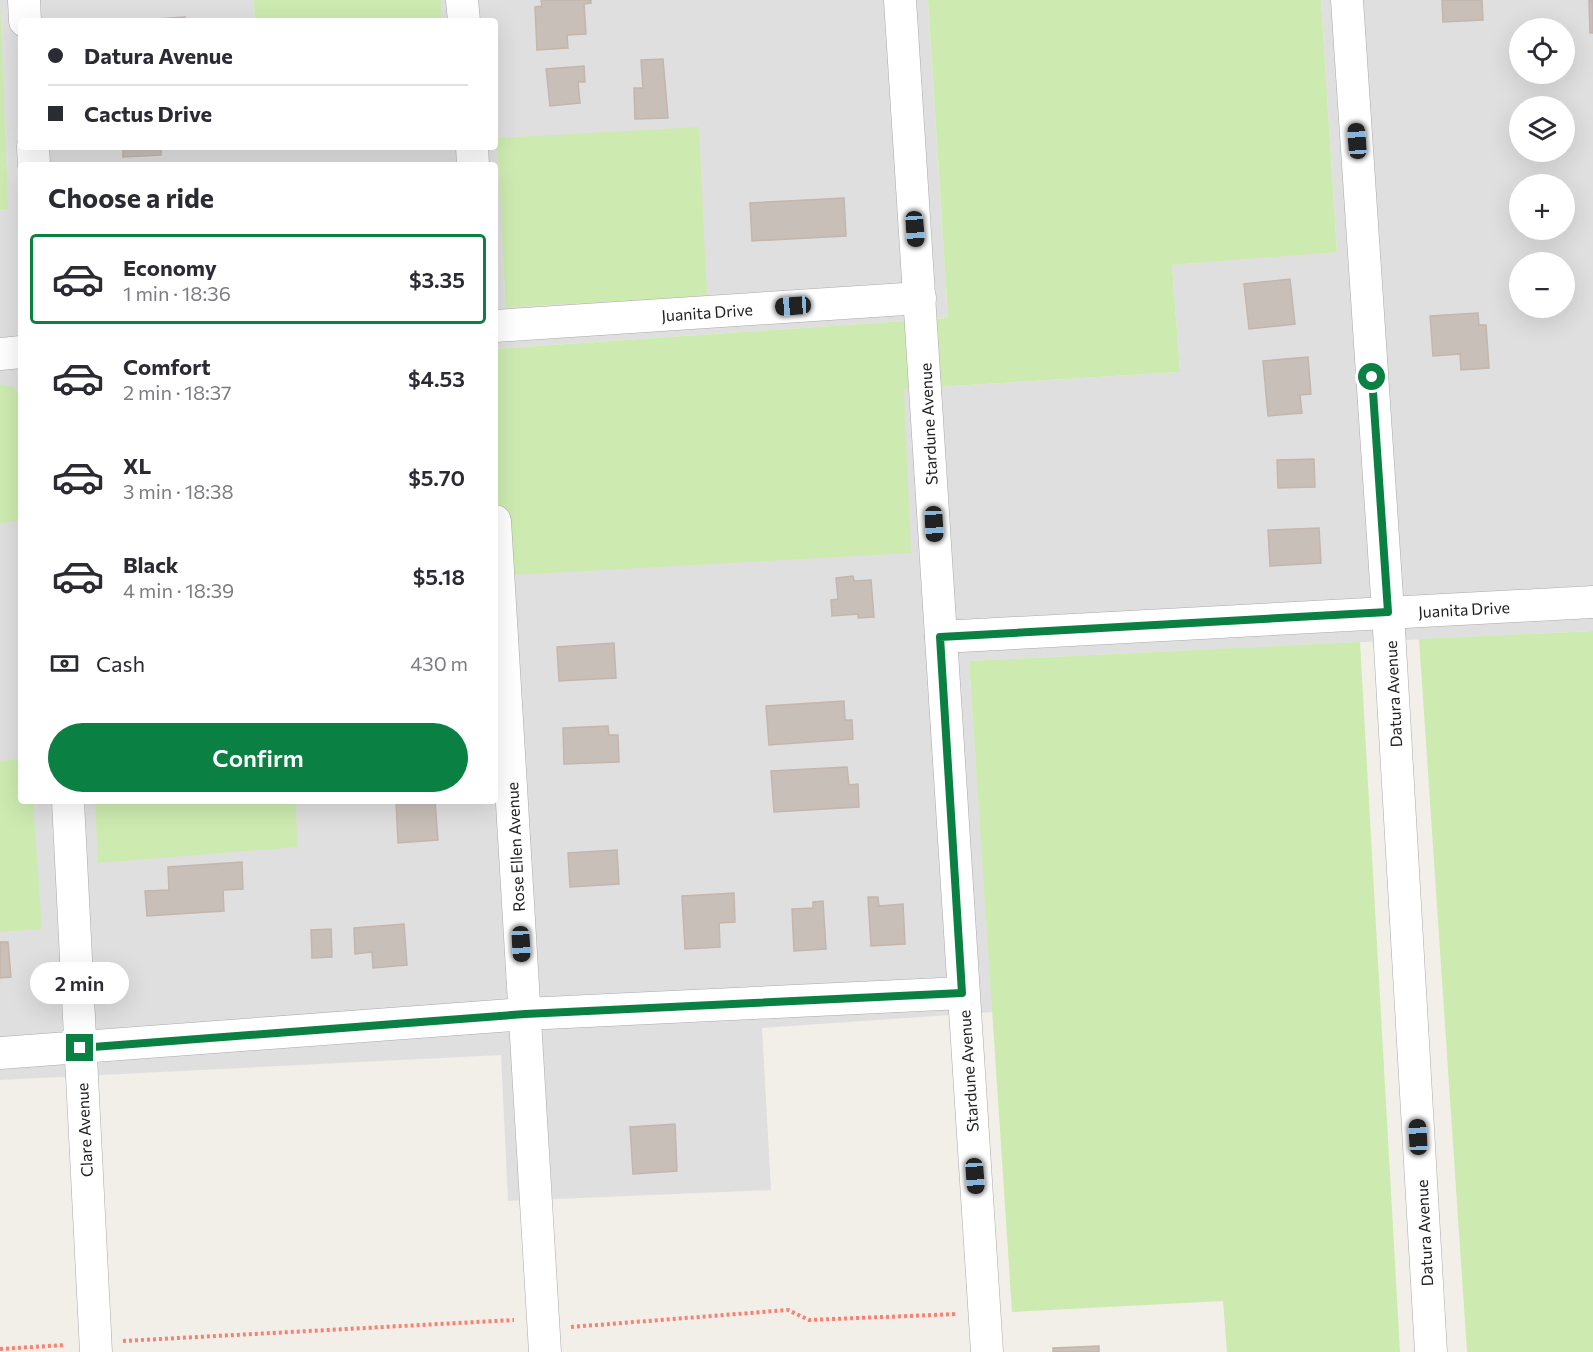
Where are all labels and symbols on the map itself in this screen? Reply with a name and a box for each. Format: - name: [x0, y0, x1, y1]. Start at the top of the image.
- car: [1347, 122, 1367, 160]
- car: [905, 210, 925, 248]
- car: [774, 296, 812, 316]
- street label: Juanita Drive: [661, 299, 753, 325]
- street label: Stardune Avenue: [915, 362, 941, 486]
- route start: [1358, 363, 1385, 390]
- car: [924, 506, 944, 542]
- street label: Juanita Drive: [1418, 597, 1510, 621]
- street label: Datura Avenue: [1381, 640, 1405, 748]
- street label: Rose Ellen Avenue: [502, 782, 528, 912]
- car: [511, 926, 531, 962]
- callout: 2 min: [31, 961, 130, 1003]
- street label: Stardune Avenue: [954, 1009, 982, 1133]
- route end: [66, 1034, 93, 1061]
- street label: Clare Avenue: [72, 1082, 96, 1178]
- car: [1408, 1119, 1428, 1155]
- car: [965, 1157, 985, 1195]
- street label: Datura Avenue: [1412, 1179, 1436, 1287]

